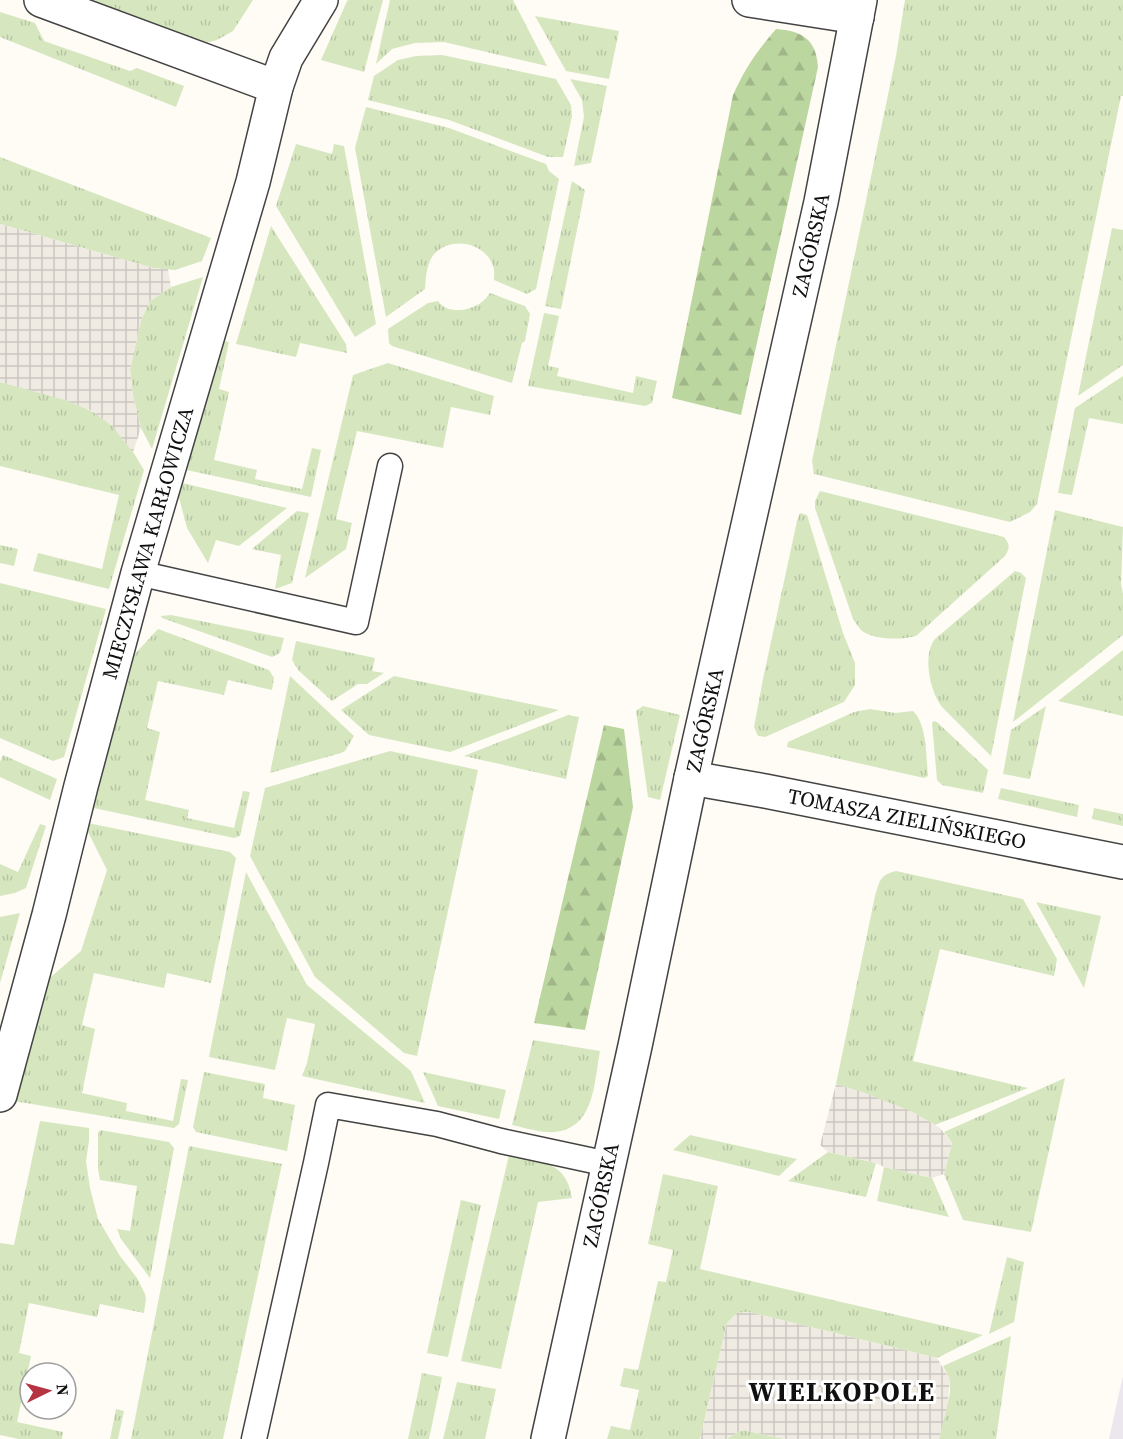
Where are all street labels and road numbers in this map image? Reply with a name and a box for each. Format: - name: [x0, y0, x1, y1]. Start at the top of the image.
- street label: ZAGÓRSKA: [784, 190, 837, 300]
- street label: MIECZYSŁAWA KARŁOWICZA: [95, 403, 200, 683]
- street label: ZAGÓRSKA: [678, 665, 731, 775]
- street label: TOMASZA ZIELIŃSKIEGO: [785, 781, 1029, 856]
- street label: ZAGÓRSKA: [575, 1140, 626, 1250]

